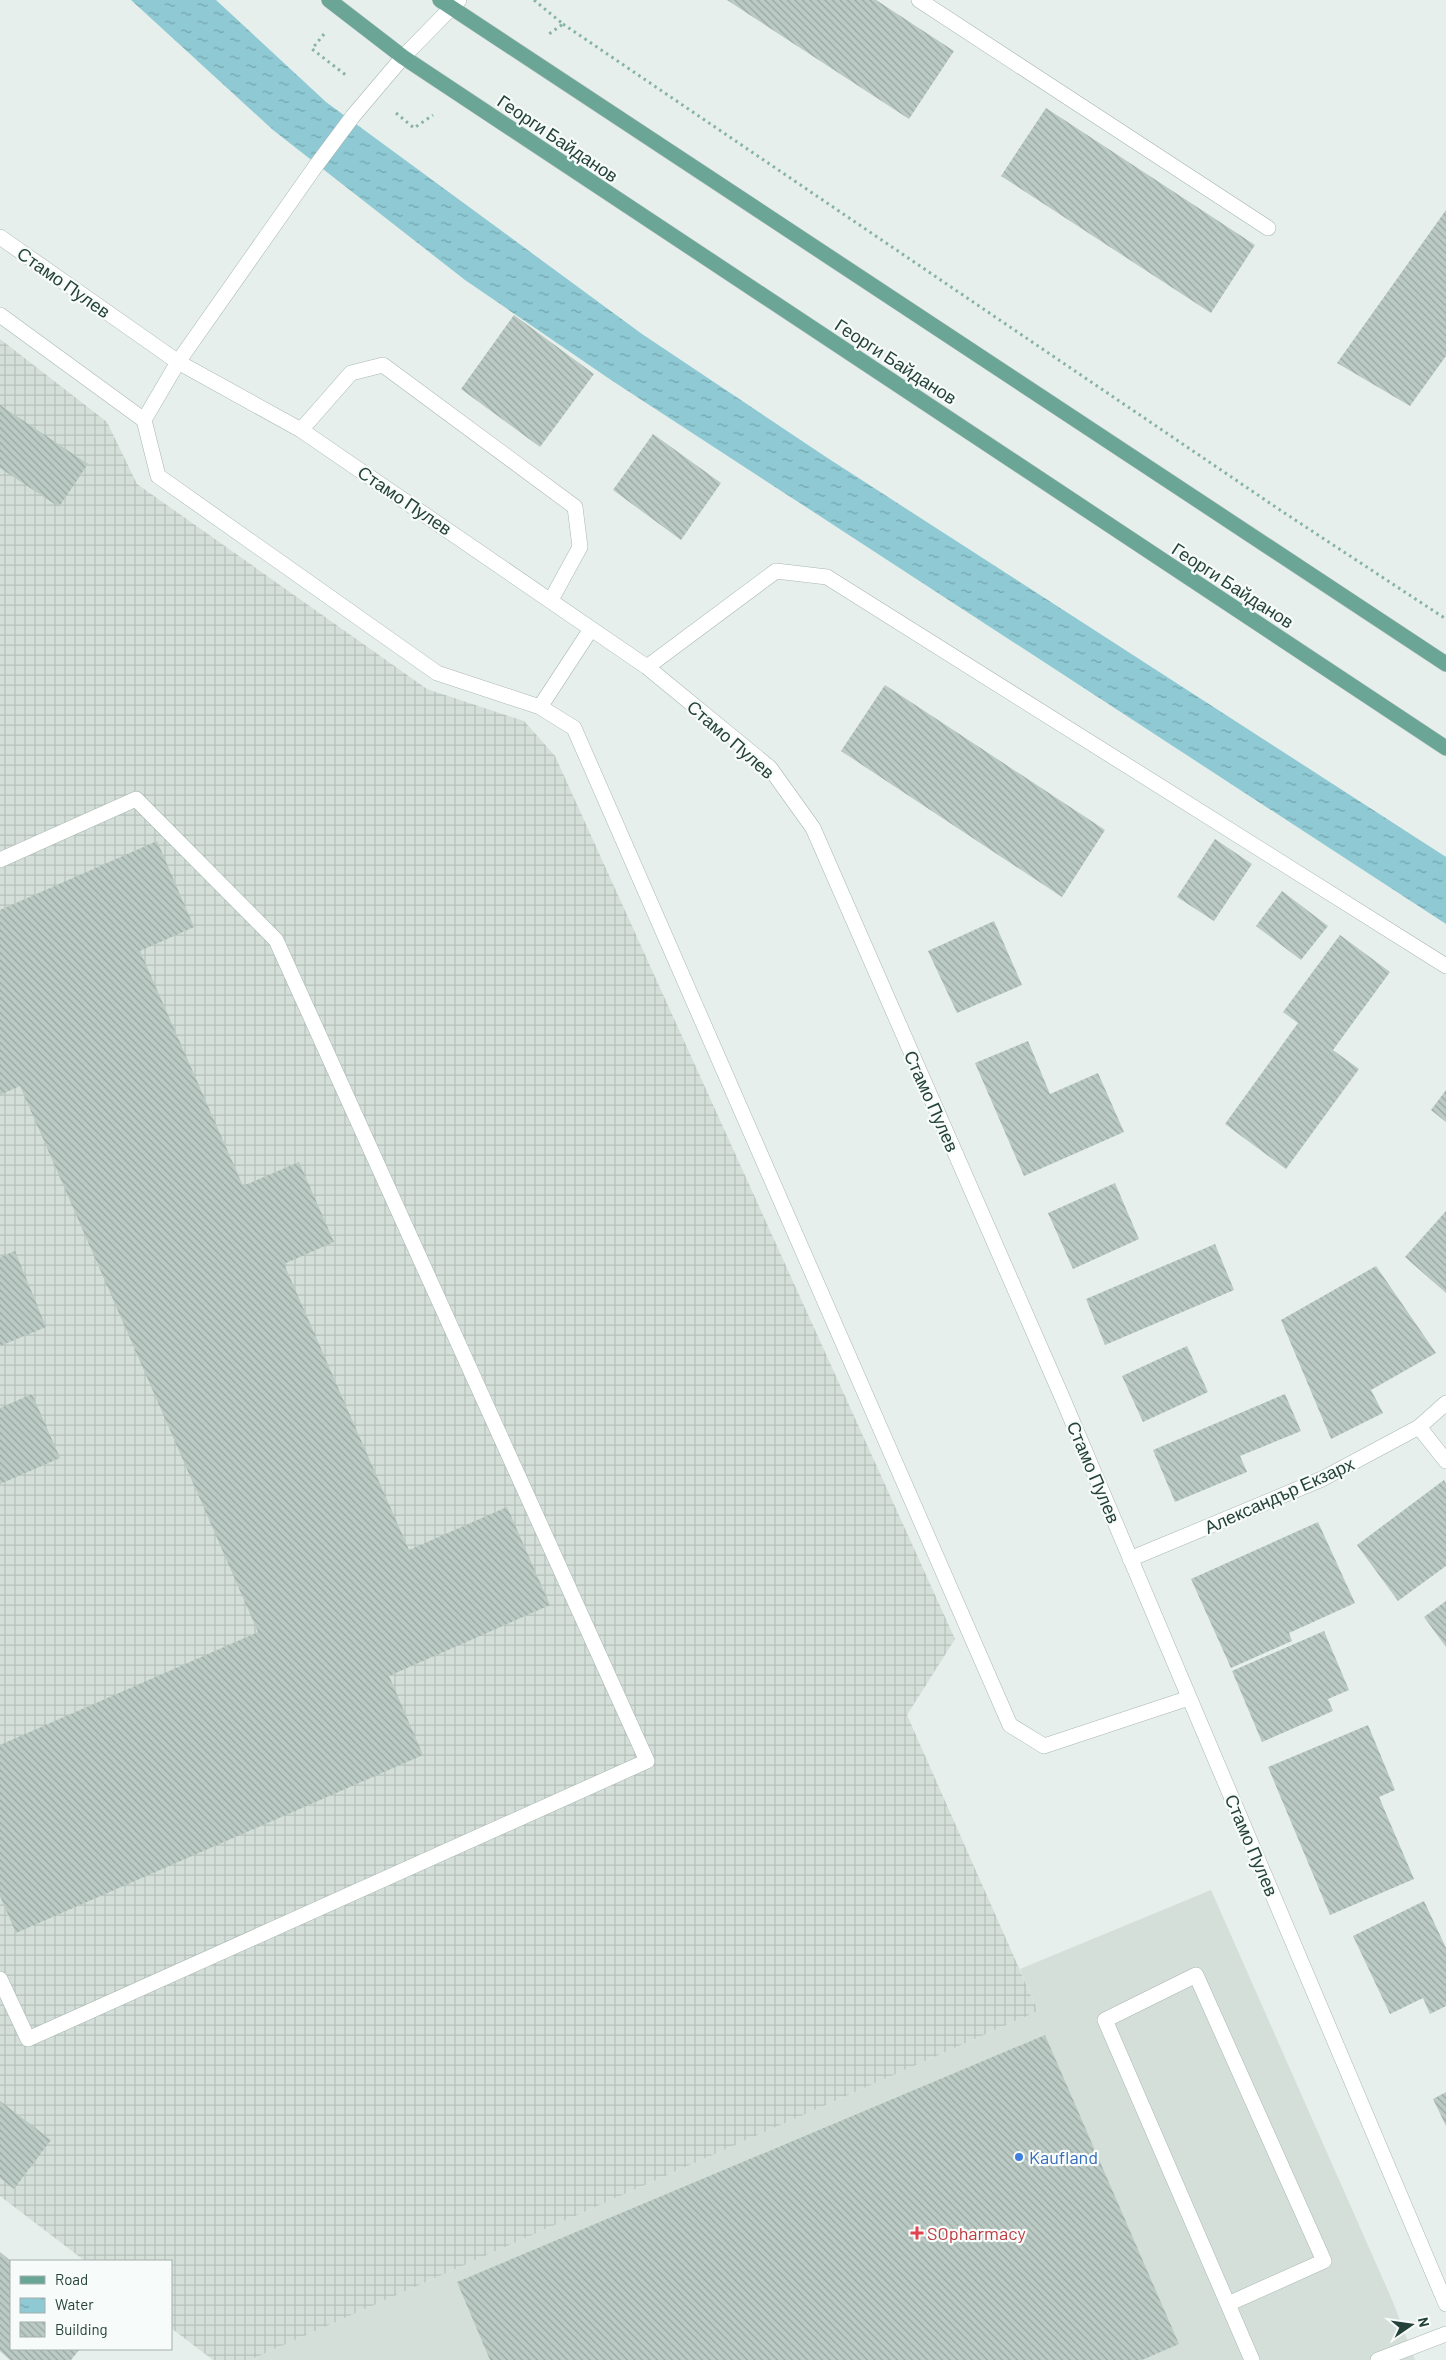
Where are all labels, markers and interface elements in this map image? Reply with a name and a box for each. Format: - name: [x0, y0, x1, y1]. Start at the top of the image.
- street label: Георги Байданов: [494, 90, 622, 186]
- street label: Стамо Пулев: [13, 242, 115, 322]
- street label: Георги Байданов: [831, 313, 961, 409]
- street label: Стамо Пулев: [354, 461, 456, 539]
- street label: Георги Байданов: [1168, 537, 1298, 633]
- street label: Стамо Пулев: [683, 695, 779, 783]
- street label: Стамо Пулев: [900, 1047, 964, 1155]
- street label: Стамо Пулев: [1063, 1418, 1125, 1526]
- street label: Александър Екзарх: [1201, 1452, 1357, 1538]
- street label: Стамо Пулев: [1221, 1791, 1283, 1899]
- place label: Kaufland: [1029, 2146, 1098, 2168]
- marker: Kaufland: [1013, 2151, 1025, 2163]
- place label: SOpharmacy: [927, 2222, 1026, 2244]
- marker: SOpharmacy: [911, 2227, 923, 2239]
- legend: [10, 2260, 172, 2350]
- text: Road: [55, 2270, 88, 2288]
- text: Water: [55, 2295, 94, 2313]
- north arrow: [1386, 2300, 1436, 2350]
- text: N: [1415, 2316, 1433, 2328]
- text: Building: [55, 2320, 108, 2338]

